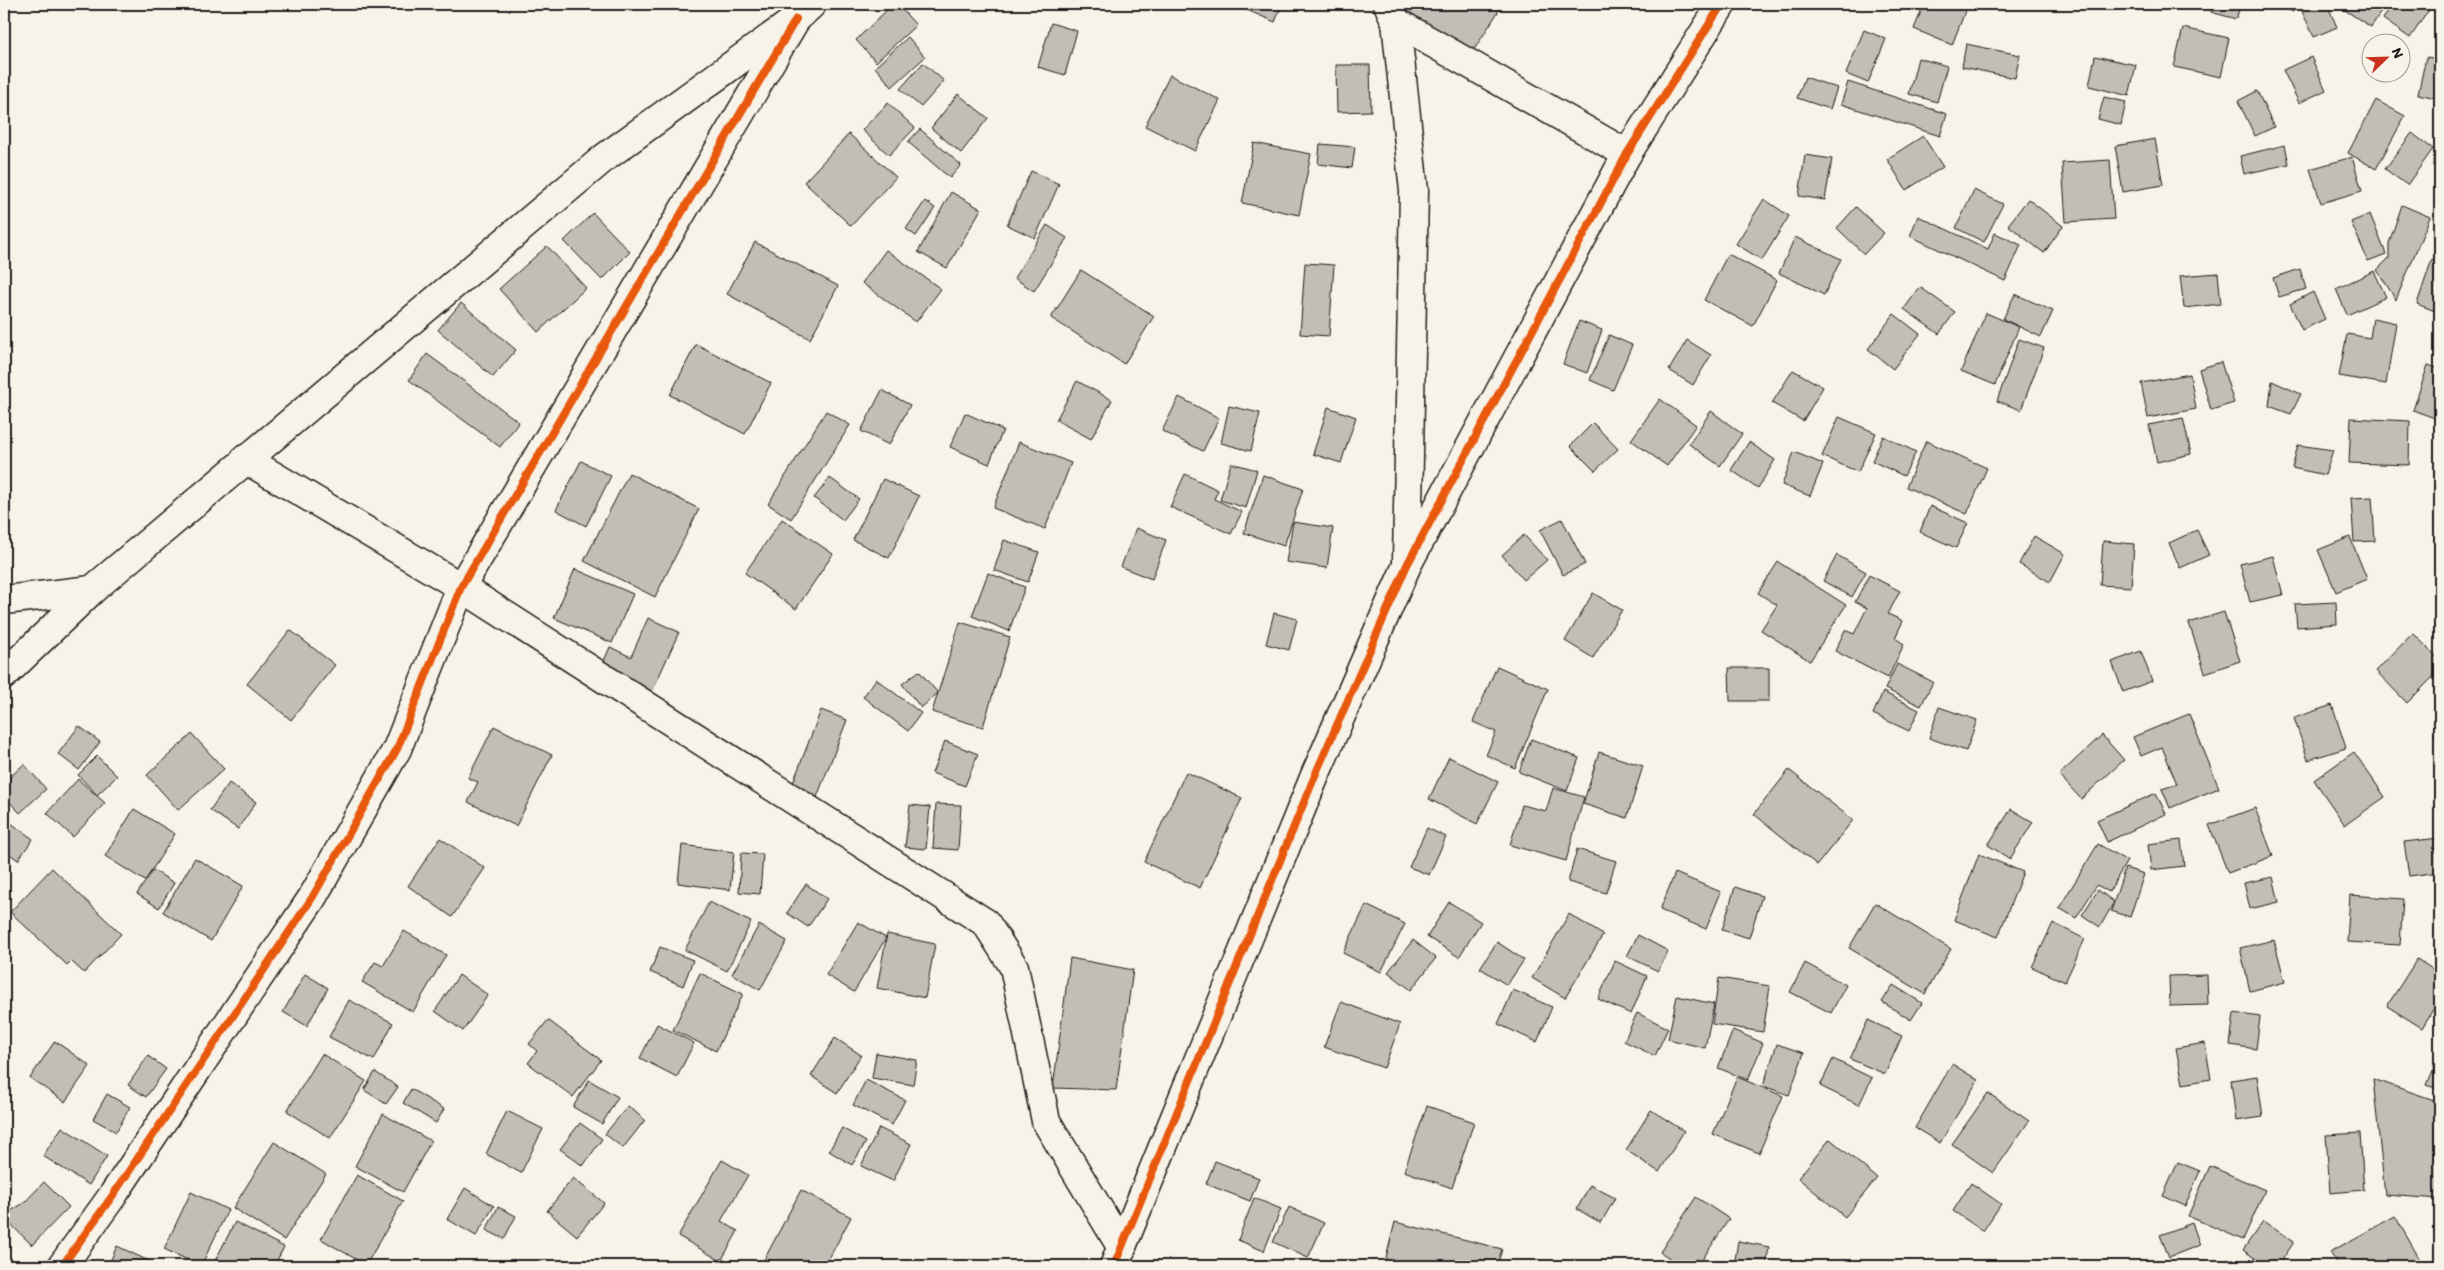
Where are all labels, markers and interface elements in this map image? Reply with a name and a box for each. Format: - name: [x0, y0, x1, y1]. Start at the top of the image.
- north arrow: [2362, 32, 2412, 82]
- text: N: [2388, 45, 2407, 61]

